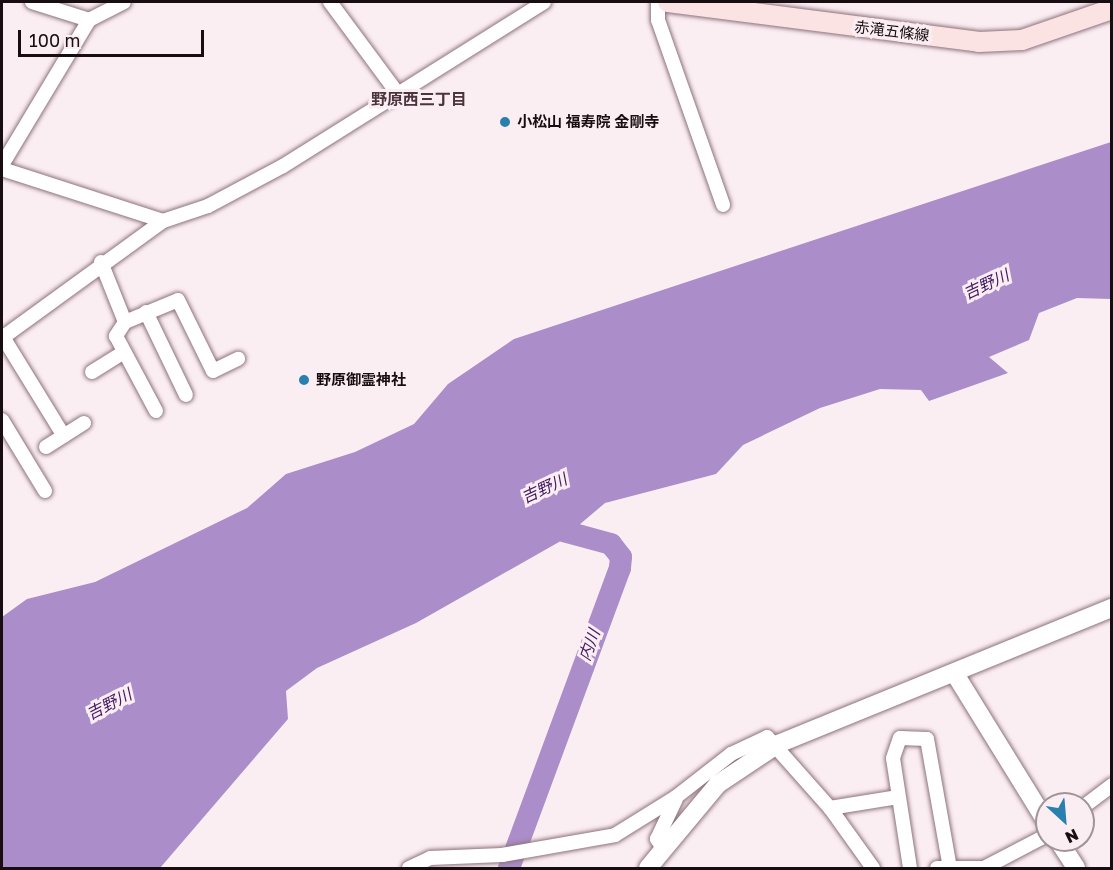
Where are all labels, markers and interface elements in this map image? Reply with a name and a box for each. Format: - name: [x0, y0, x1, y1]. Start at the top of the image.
- street label: 赤滝五條線: [854, 17, 930, 45]
- scale bar: [21, 18, 207, 56]
- text: 100 m: [29, 29, 80, 51]
- district label: 野原西三丁目: [371, 89, 467, 109]
- place label: 小松山 福寿院 金剛寺: [517, 113, 659, 131]
- marker: 小松山 福寿院 金剛寺: [498, 115, 512, 129]
- water label: 吉野川: [960, 265, 1012, 303]
- place label: 野原御霊神社: [316, 371, 406, 389]
- marker: 野原御霊神社: [297, 373, 311, 387]
- water label: 吉野川: [518, 469, 570, 507]
- water label: 内川: [575, 627, 603, 663]
- water label: 吉野川: [83, 685, 135, 723]
- north arrow: [1035, 792, 1095, 852]
- text: N: [1062, 825, 1082, 848]

